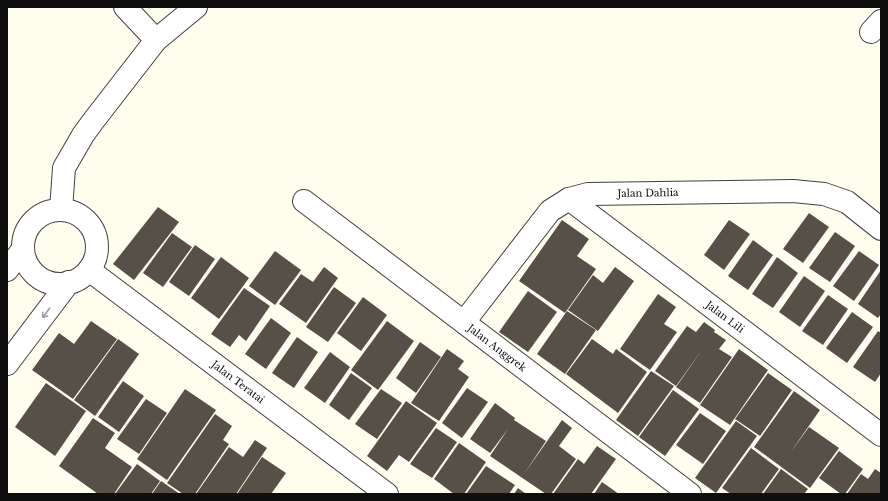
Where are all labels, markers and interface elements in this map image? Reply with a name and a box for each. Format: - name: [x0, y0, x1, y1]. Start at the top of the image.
- street label: Jalan Dahlia: [615, 186, 679, 200]
- street label: Jalan Lili: [702, 297, 747, 336]
- one-way arrow: [41, 308, 50, 319]
- street label: Jalan Anggrek: [463, 320, 530, 375]
- street label: Jalan Teratai: [207, 357, 268, 407]

